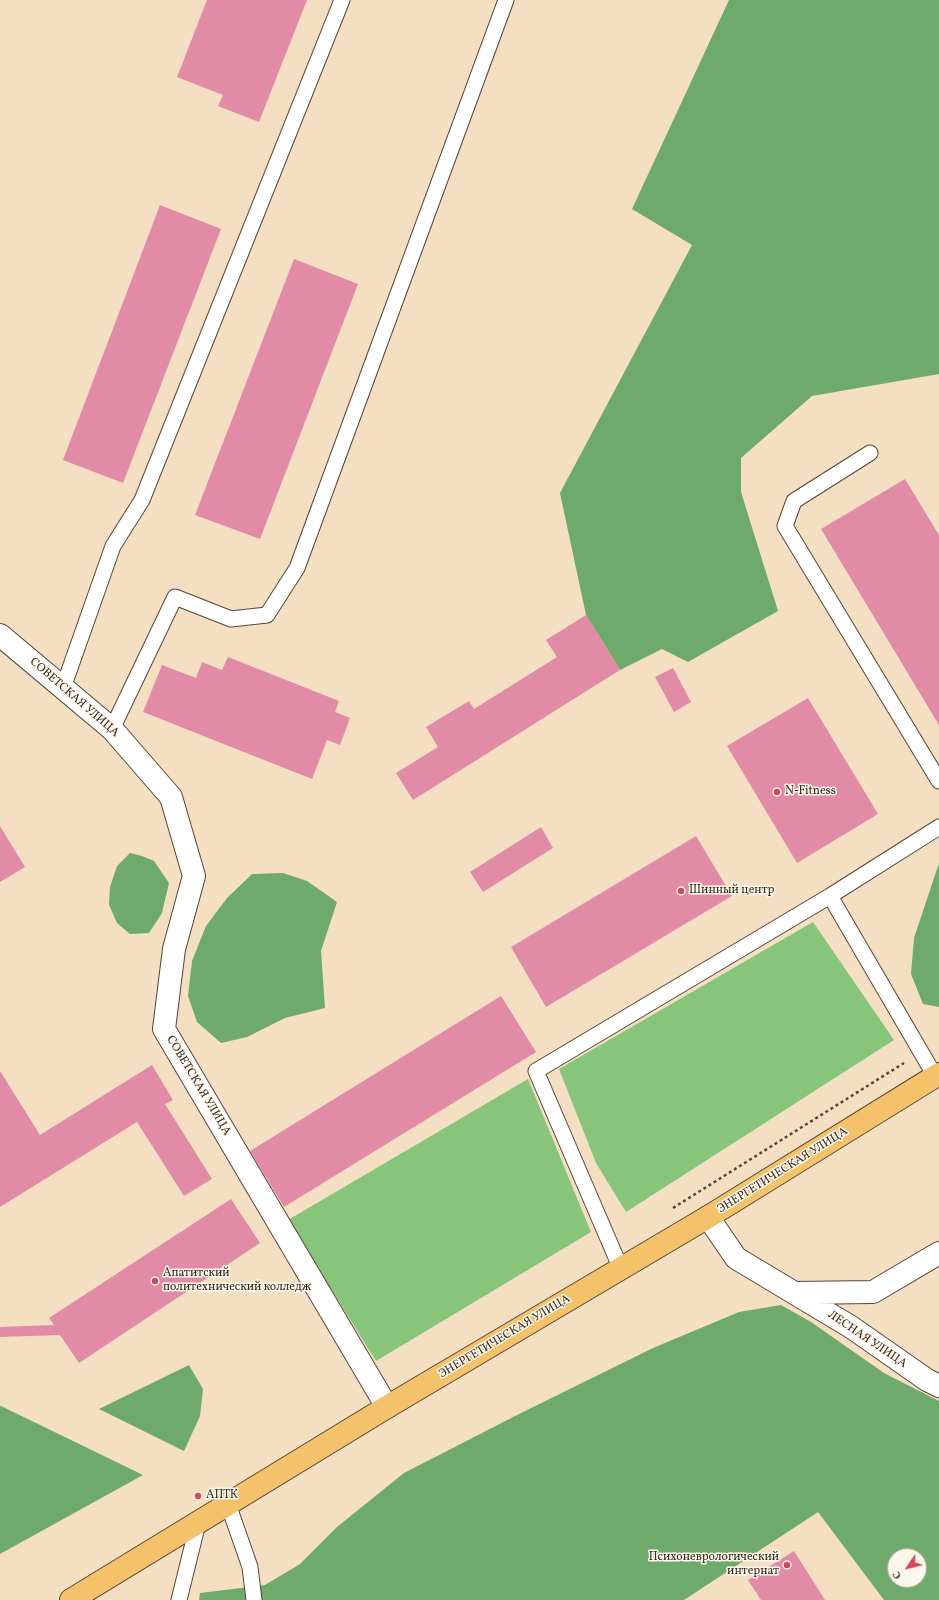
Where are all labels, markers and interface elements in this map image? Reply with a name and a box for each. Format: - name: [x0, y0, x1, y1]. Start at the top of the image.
- street label: СОВЕТСКАЯ УЛИЦА: [26, 655, 122, 741]
- place label: N-Fitness: [785, 785, 836, 799]
- marker: N-Fitness: [772, 787, 782, 797]
- place label: Шинный центр: [689, 884, 774, 898]
- marker: Шинный центр: [676, 886, 686, 896]
- street label: СОВЕТСКАЯ УЛИЦА: [163, 1034, 233, 1138]
- street label: ЭНЕРГЕТИЧЕСКАЯ УЛИЦА: [715, 1125, 851, 1217]
- place label: Апатитский политехнический колледж: [163, 1267, 311, 1295]
- marker: Апатитский политехнический колледж: [150, 1276, 160, 1286]
- street label: ЭНЕРГЕТИЧЕСКАЯ УЛИЦА: [437, 1292, 573, 1382]
- street label: ЛЕСНАЯ УЛИЦА: [825, 1308, 909, 1372]
- place label: АПТК: [206, 1489, 238, 1503]
- marker: АПТК: [193, 1491, 203, 1501]
- north arrow: [887, 1548, 927, 1588]
- place label: Психоневрологический интернат: [649, 1551, 779, 1579]
- marker: Психоневрологический интернат: [782, 1560, 792, 1570]
- text: С: [889, 1567, 906, 1582]

